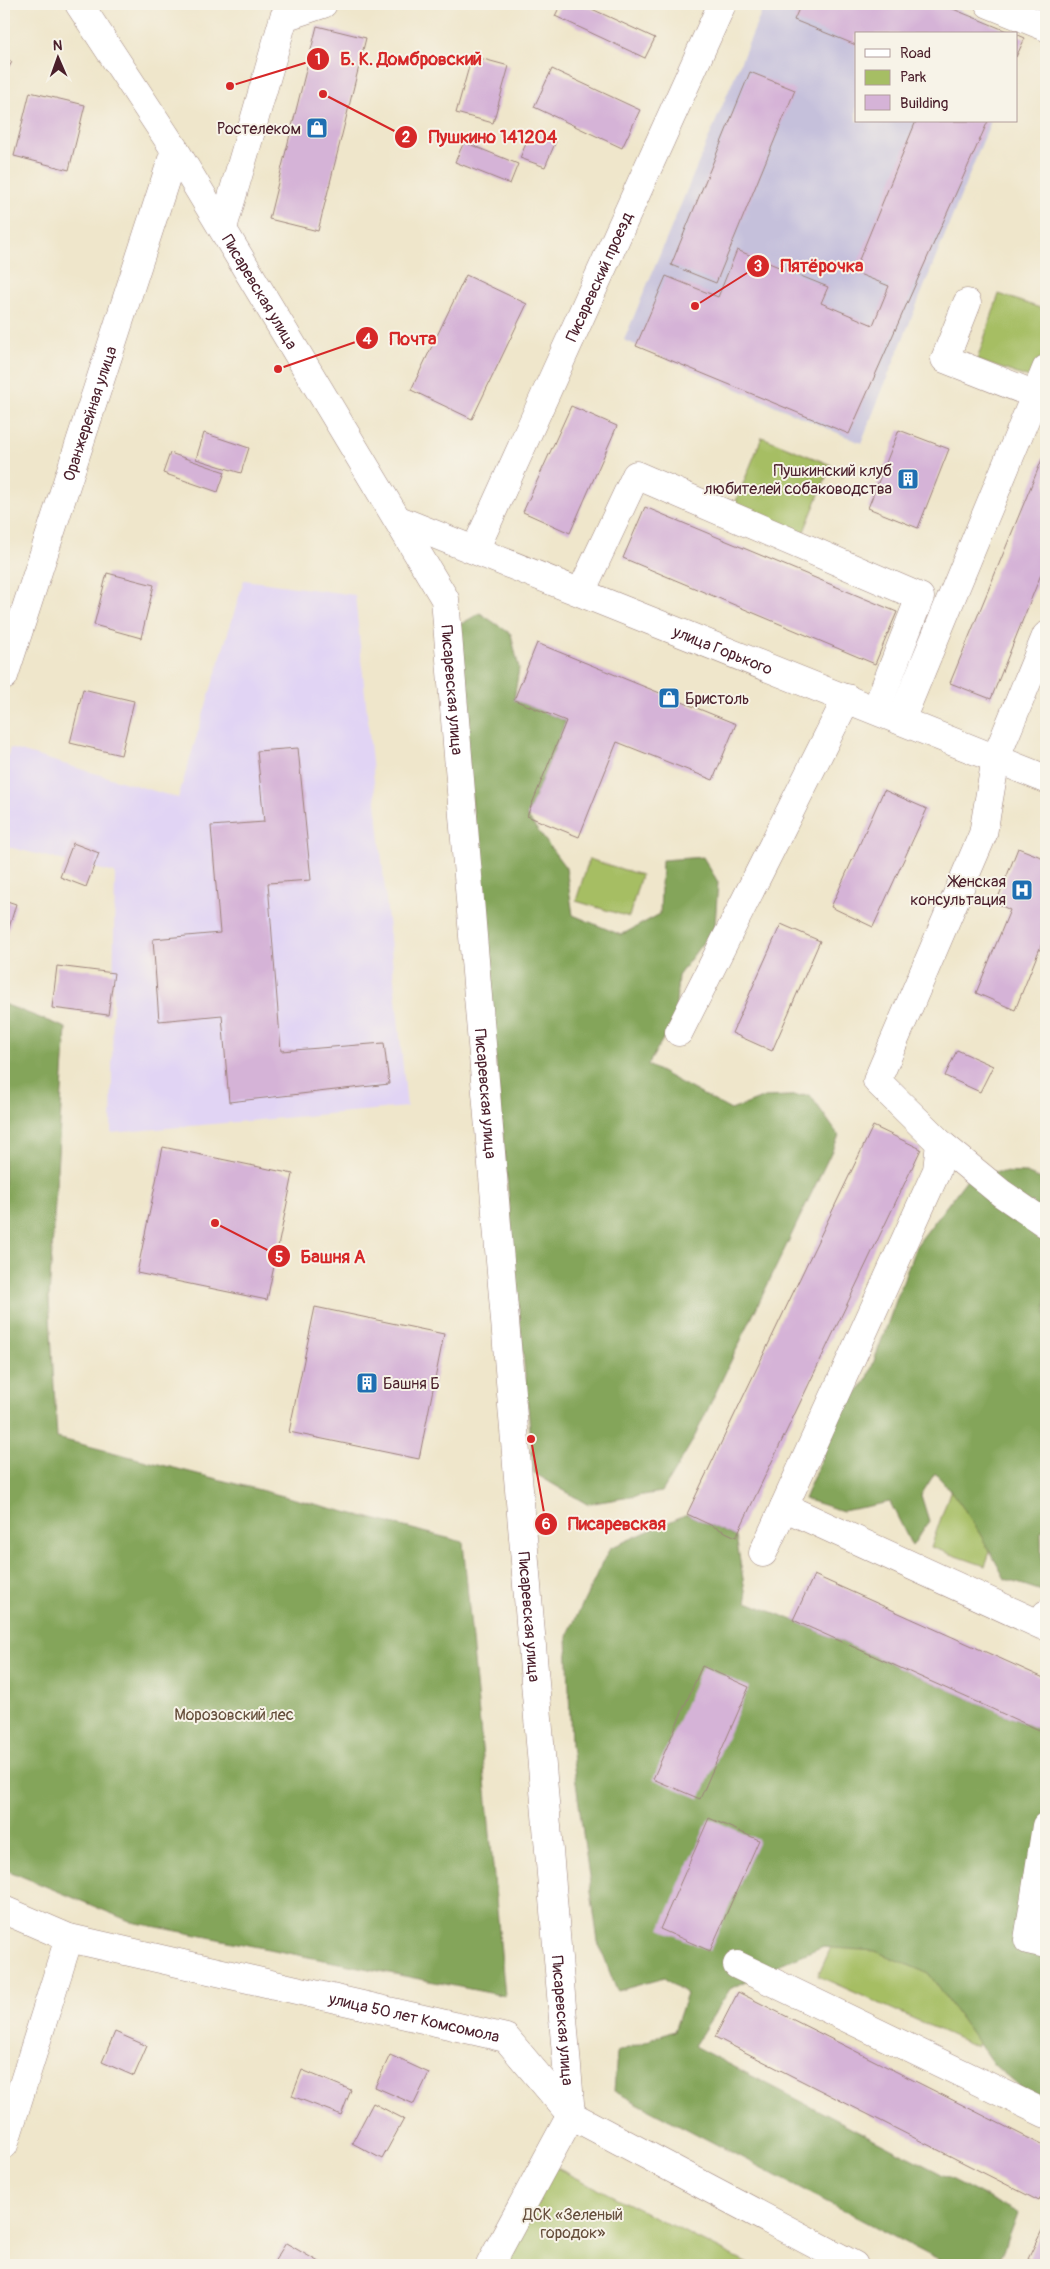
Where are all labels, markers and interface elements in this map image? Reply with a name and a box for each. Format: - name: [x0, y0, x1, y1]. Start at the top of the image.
- north arrow: [32, 32, 82, 82]
- legend: [855, 32, 1018, 122]
- text: N: [53, 37, 63, 54]
- callout: Б. К. Домбровский: [306, 43, 492, 76]
- text: Road: [900, 44, 931, 63]
- text: Б. К. Домбровский: [340, 48, 482, 71]
- text: 1: [315, 50, 321, 69]
- text: Park: [900, 68, 927, 87]
- text: Building: [900, 94, 948, 113]
- shop icon: Ростелеком: [305, 116, 329, 140]
- place label: Ростелеком: [217, 119, 301, 139]
- callout: Пушкино 141204: [394, 120, 567, 153]
- text: Пушкино 141204: [429, 126, 558, 149]
- text: 2: [402, 128, 410, 147]
- street label: Писаревский проезд: [562, 209, 638, 345]
- street label: Писаревская улица: [217, 231, 301, 353]
- callout: Пятёрочка: [746, 250, 874, 283]
- text: Пятёрочка: [781, 255, 864, 278]
- text: 3: [754, 257, 762, 276]
- callout: Почта: [355, 322, 447, 355]
- text: Почта: [390, 328, 437, 351]
- text: 4: [363, 330, 372, 349]
- street label: Оранжерейная улица: [59, 344, 122, 484]
- place label: Пушкинский клуб любителей собаководства: [704, 461, 892, 499]
- building icon: Пушкинский клуб любителей собаководства: [896, 467, 920, 491]
- street label: улица Горького: [669, 621, 776, 680]
- street label: Писаревская улица: [436, 624, 467, 756]
- shop icon: Бристоль: [657, 686, 681, 710]
- place label: Бристоль: [685, 689, 749, 709]
- place label: Женская консультация: [910, 872, 1006, 910]
- hospital icon: Женская консультация: [1010, 878, 1034, 902]
- street label: Писаревская улица: [470, 1028, 500, 1160]
- callout: Башня А: [266, 1240, 376, 1273]
- text: Башня А: [301, 1246, 366, 1269]
- text: 5: [275, 1248, 283, 1267]
- building icon: Башня Б: [355, 1371, 379, 1395]
- place label: Башня Б: [383, 1374, 440, 1394]
- callout: Писаревская: [533, 1507, 676, 1540]
- text: Писаревская: [568, 1513, 666, 1536]
- text: 6: [542, 1515, 551, 1534]
- street label: Писаревская улица: [513, 1551, 544, 1683]
- park label: Морозовский лес: [174, 1705, 294, 1725]
- street label: Писаревская улица: [547, 1955, 578, 2086]
- street label: улица 50 лет Комсомола: [326, 1989, 501, 2047]
- park label: ДСК «Зеленый городок»: [522, 2205, 623, 2243]

